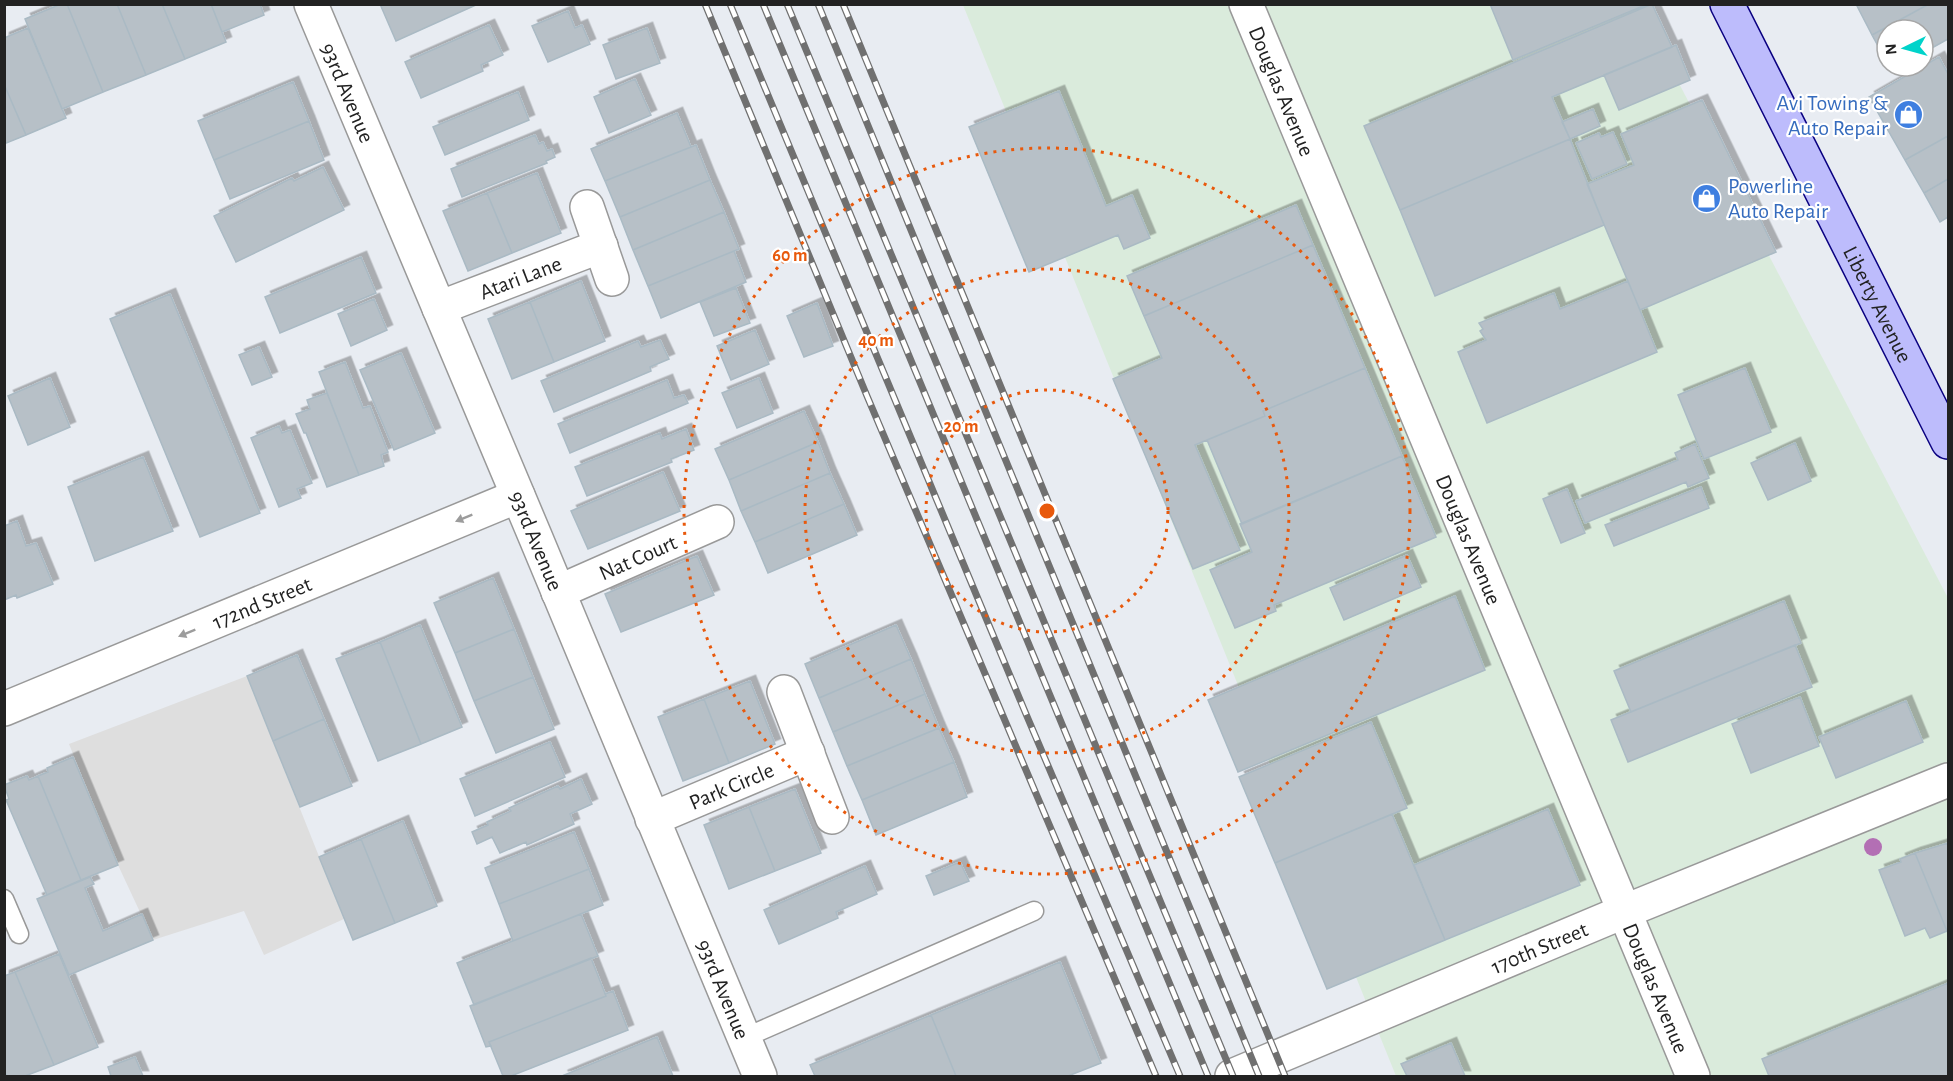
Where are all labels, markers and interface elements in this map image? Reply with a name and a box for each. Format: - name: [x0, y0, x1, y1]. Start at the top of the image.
- north arrow: [1875, 18, 1935, 78]
- street label: Douglas Avenue: [1244, 23, 1318, 159]
- street label: 93rd Avenue: [317, 40, 378, 146]
- text: N: [1883, 43, 1900, 55]
- place label: Avi Towing & Auto Repair: [1777, 92, 1889, 139]
- shop icon: Avi Towing & Auto Repair: [1893, 99, 1925, 131]
- place label: Powerline Auto Repair: [1728, 175, 1828, 222]
- shop icon: Powerline Auto Repair: [1691, 182, 1723, 214]
- street label: Liberty Avenue: [1839, 243, 1916, 366]
- text: 60 m: [772, 247, 808, 265]
- street label: Atari Lane: [477, 252, 565, 303]
- text: 40 m: [858, 332, 894, 350]
- text: 20 m: [943, 418, 979, 436]
- street label: Douglas Avenue: [1431, 472, 1505, 608]
- street label: 93rd Avenue: [505, 488, 566, 594]
- centre of rings: [1037, 501, 1057, 521]
- one-way arrow: [455, 514, 473, 523]
- street label: Nat Court: [596, 531, 680, 585]
- street label: 172nd Street: [209, 573, 315, 633]
- one-way arrow: [178, 629, 196, 638]
- street label: Park Circle: [686, 759, 777, 814]
- street label: 170th Street: [1488, 918, 1591, 978]
- street label: Douglas Avenue: [1619, 920, 1692, 1056]
- street label: 93rd Avenue: [692, 936, 753, 1042]

